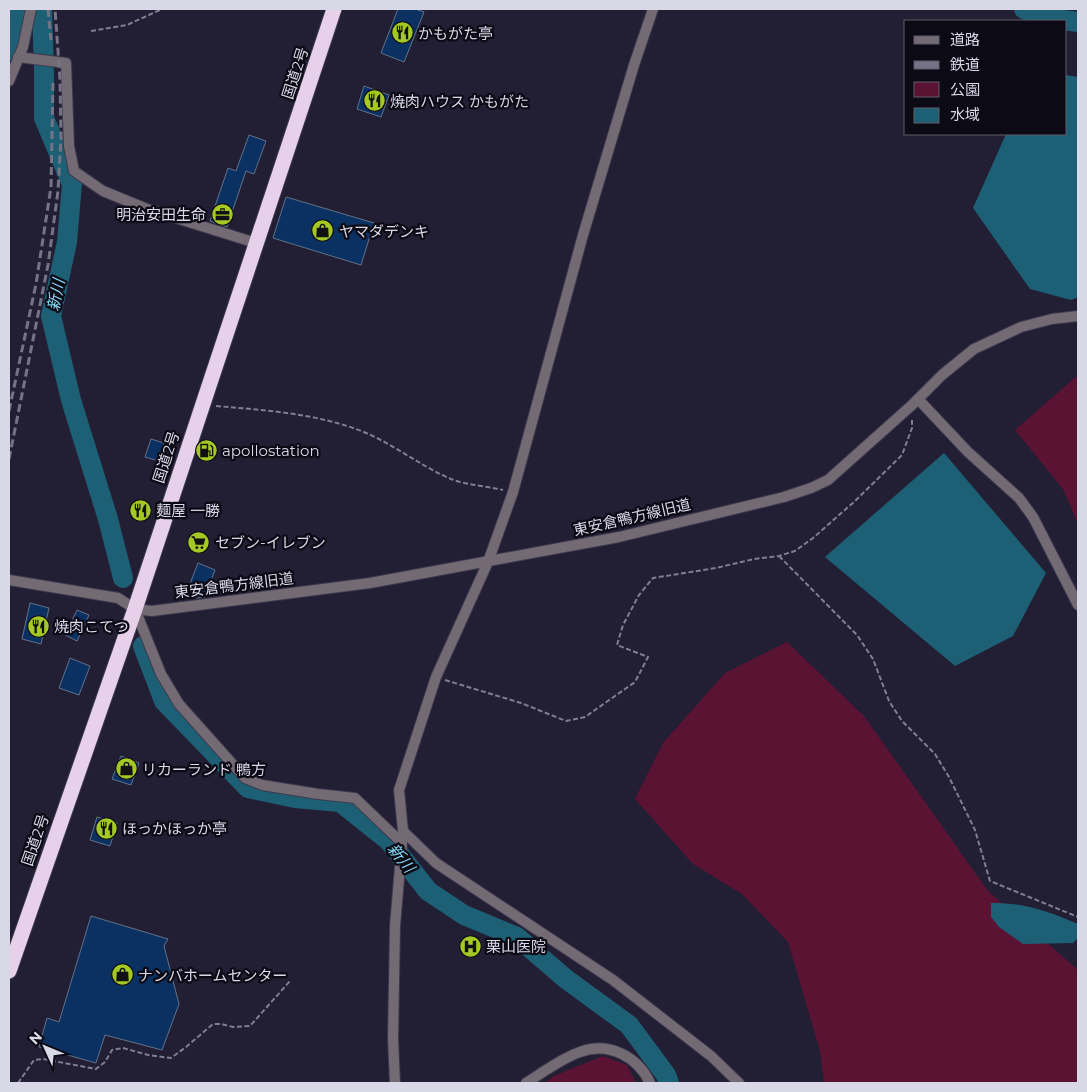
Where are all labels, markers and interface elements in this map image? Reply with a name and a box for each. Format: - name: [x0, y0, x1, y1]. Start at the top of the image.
- legend: [904, 20, 1067, 135]
- restaurant icon: かもがた亭: [390, 21, 414, 45]
- place label: かもがた亭: [418, 24, 493, 43]
- text: 道路: [950, 30, 980, 49]
- street label: 国道2号: [278, 45, 312, 101]
- text: 鉄道: [950, 55, 980, 74]
- text: 公園: [950, 80, 980, 99]
- restaurant icon: 焼肉ハウス かもがた: [362, 89, 386, 113]
- place label: 焼肉ハウス かもがた: [390, 92, 529, 111]
- text: 水域: [950, 105, 980, 124]
- office icon: 明治安田生命: [210, 202, 234, 226]
- place label: 明治安田生命: [116, 205, 206, 224]
- shop icon: ヤマダデンキ: [311, 219, 335, 243]
- place label: ヤマダデンキ: [339, 222, 429, 241]
- water label: 新川: [44, 276, 69, 313]
- street label: 国道2号: [149, 429, 183, 485]
- fuel station icon: apollostation: [194, 438, 218, 462]
- place label: apollostation: [222, 441, 320, 460]
- street label: 東安倉鴨方線旧道: [571, 494, 693, 540]
- restaurant icon: 麺屋 一勝: [128, 498, 152, 522]
- place label: 麺屋 一勝: [156, 501, 220, 520]
- supermarket icon: セブン-イレブン: [187, 530, 211, 554]
- place label: セブン-イレブン: [215, 533, 326, 552]
- street label: 東安倉鴨方線旧道: [173, 568, 295, 602]
- restaurant icon: 焼肉こてつ: [26, 614, 50, 638]
- place label: 焼肉こてつ: [54, 617, 129, 636]
- shop icon: リカーランド 鴨方: [114, 757, 138, 781]
- place label: リカーランド 鴨方: [142, 760, 266, 779]
- street label: 国道2号: [17, 812, 53, 868]
- restaurant icon: ほっかほっか亭: [94, 816, 118, 840]
- place label: ほっかほっか亭: [122, 819, 227, 838]
- water label: 新川: [384, 840, 420, 878]
- hospital icon: 栗山医院: [458, 934, 482, 958]
- place label: 栗山医院: [486, 937, 546, 956]
- shop icon: ナンバホームセンター: [110, 963, 134, 987]
- place label: ナンバホームセンター: [138, 966, 288, 985]
- north arrow: [20, 1022, 70, 1072]
- text: N: [25, 1028, 46, 1048]

